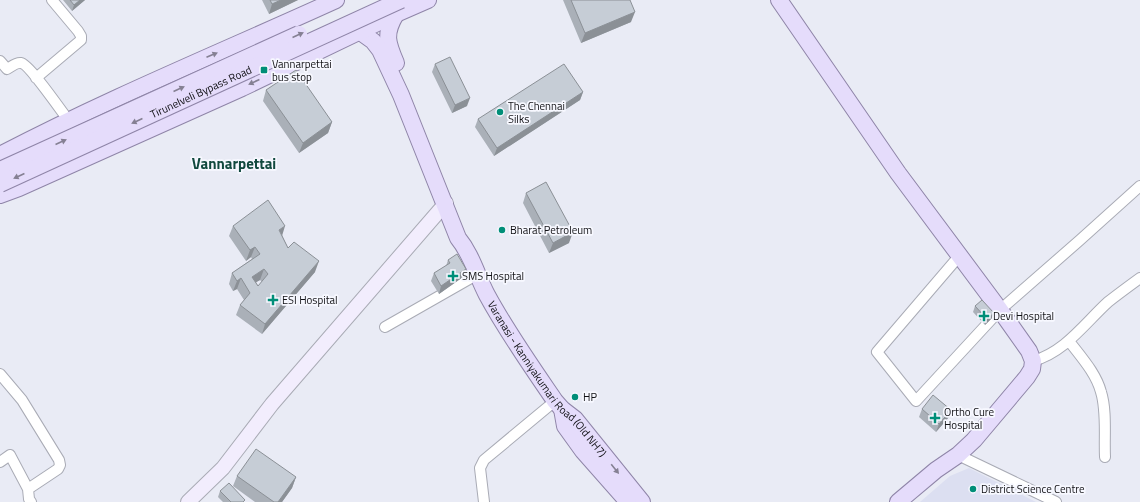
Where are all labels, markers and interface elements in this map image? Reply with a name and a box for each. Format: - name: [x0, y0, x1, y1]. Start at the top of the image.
- one-way arrow: [292, 32, 303, 38]
- one-way arrow: [207, 52, 218, 58]
- place label: Vannarpettai bus stop: [272, 56, 332, 85]
- street label: Tirunelveli Bypass Road: [148, 62, 254, 122]
- marker: Vannarpettai bus stop: [259, 65, 269, 75]
- one-way arrow: [248, 79, 260, 85]
- one-way arrow: [174, 85, 186, 91]
- place label: The Chennai Silks: [508, 98, 565, 127]
- marker: The Chennai Silks: [495, 107, 505, 117]
- one-way arrow: [131, 118, 142, 124]
- one-way arrow: [55, 139, 67, 146]
- district label: Vannarpettai: [192, 152, 276, 175]
- one-way arrow: [13, 173, 24, 179]
- place label: Bharat Petroleum: [510, 222, 592, 238]
- marker: Bharat Petroleum: [497, 225, 507, 235]
- place label: SMS Hospital: [462, 268, 524, 284]
- marker: SMS Hospital: [447, 270, 459, 282]
- place label: ESI Hospital: [282, 292, 338, 308]
- marker: ESI Hospital: [267, 294, 279, 306]
- street label: Varanasi - Kanniyakumari Road (Old NH7): [484, 298, 611, 460]
- place label: Devi Hospital: [993, 308, 1054, 324]
- marker: Devi Hospital: [978, 310, 990, 322]
- place label: HP: [583, 389, 597, 405]
- marker: HP: [570, 392, 580, 402]
- place label: Ortho Cure Hospital: [944, 404, 994, 433]
- marker: Ortho Cure Hospital: [929, 412, 941, 424]
- one-way arrow: [611, 464, 620, 475]
- place label: District Science Centre: [981, 481, 1085, 497]
- marker: District Science Centre: [968, 484, 978, 494]

